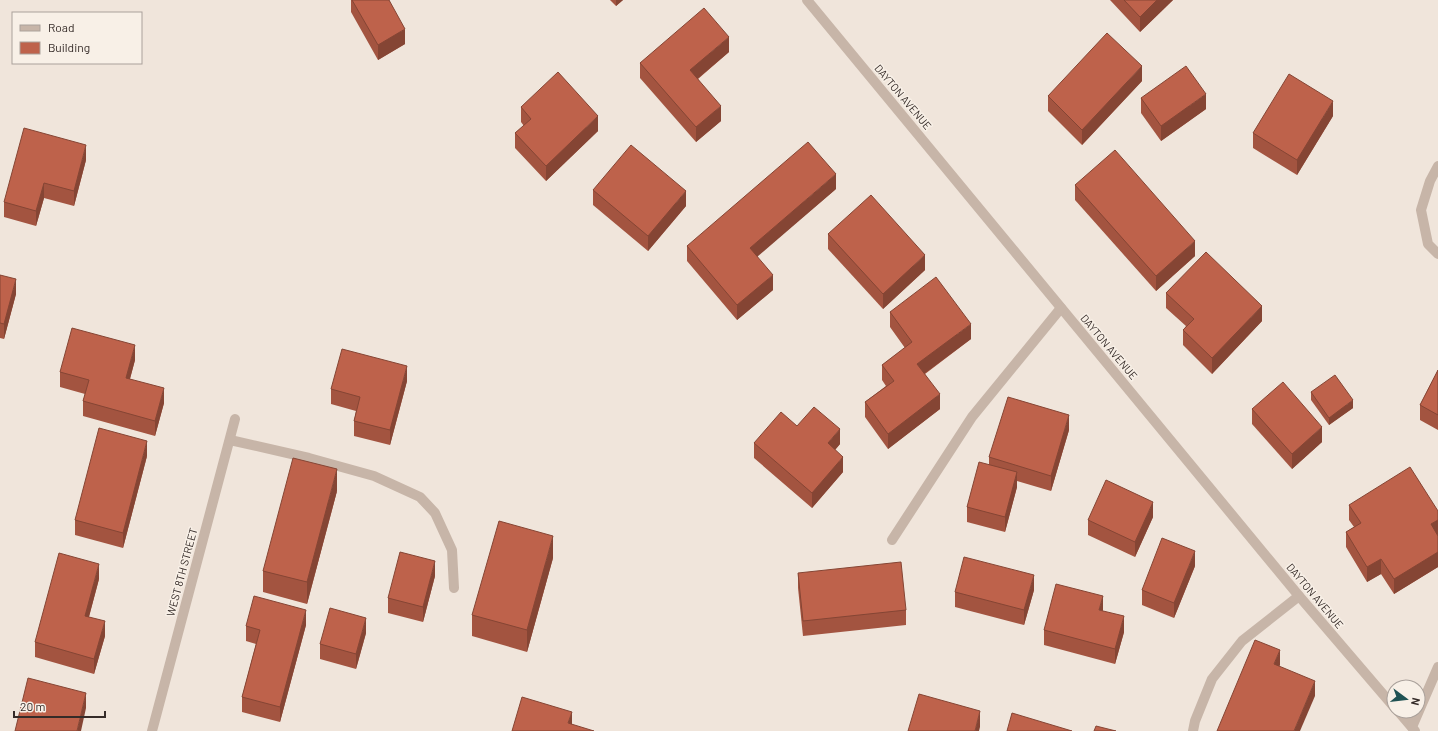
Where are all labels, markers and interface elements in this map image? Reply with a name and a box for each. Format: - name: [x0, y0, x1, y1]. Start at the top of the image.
- legend: [12, 12, 142, 64]
- text: Road: [48, 20, 75, 34]
- text: Building: [48, 40, 90, 54]
- street label: DAYTON AVENUE: [872, 61, 935, 132]
- street label: DAYTON AVENUE: [1078, 311, 1141, 382]
- street label: WEST 8TH STREET: [163, 526, 200, 617]
- street label: DAYTON AVENUE: [1284, 560, 1347, 631]
- north arrow: [1386, 679, 1426, 719]
- scale bar: [14, 693, 105, 719]
- text: N: [1409, 696, 1423, 707]
- text: 20 m: [20, 699, 46, 713]

